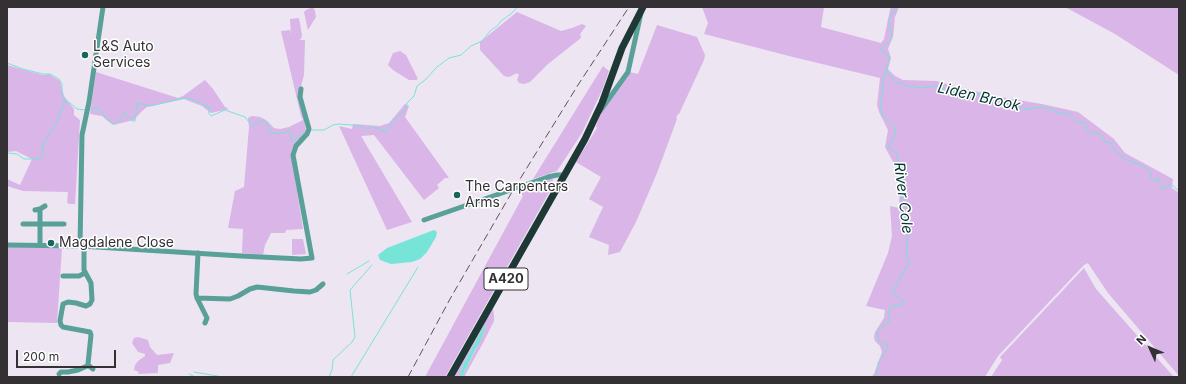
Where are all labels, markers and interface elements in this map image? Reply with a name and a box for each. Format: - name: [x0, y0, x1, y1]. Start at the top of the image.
- place label: L&S Auto Services: [93, 39, 154, 72]
- marker: L&S Auto Services: [80, 50, 90, 60]
- water label: Liden Brook: [936, 79, 1022, 115]
- water label: River Cole: [890, 161, 916, 235]
- place label: The Carpenters Arms: [465, 179, 568, 212]
- marker: The Carpenters Arms: [452, 190, 462, 200]
- place label: Magdalene Close: [59, 235, 174, 251]
- marker: Magdalene Close: [46, 238, 56, 248]
- road number: A420: [484, 268, 528, 290]
- north arrow: [1130, 328, 1170, 368]
- text: N: [1133, 332, 1149, 348]
- scale bar: [18, 342, 118, 368]
- text: 200 m: [23, 349, 59, 364]

